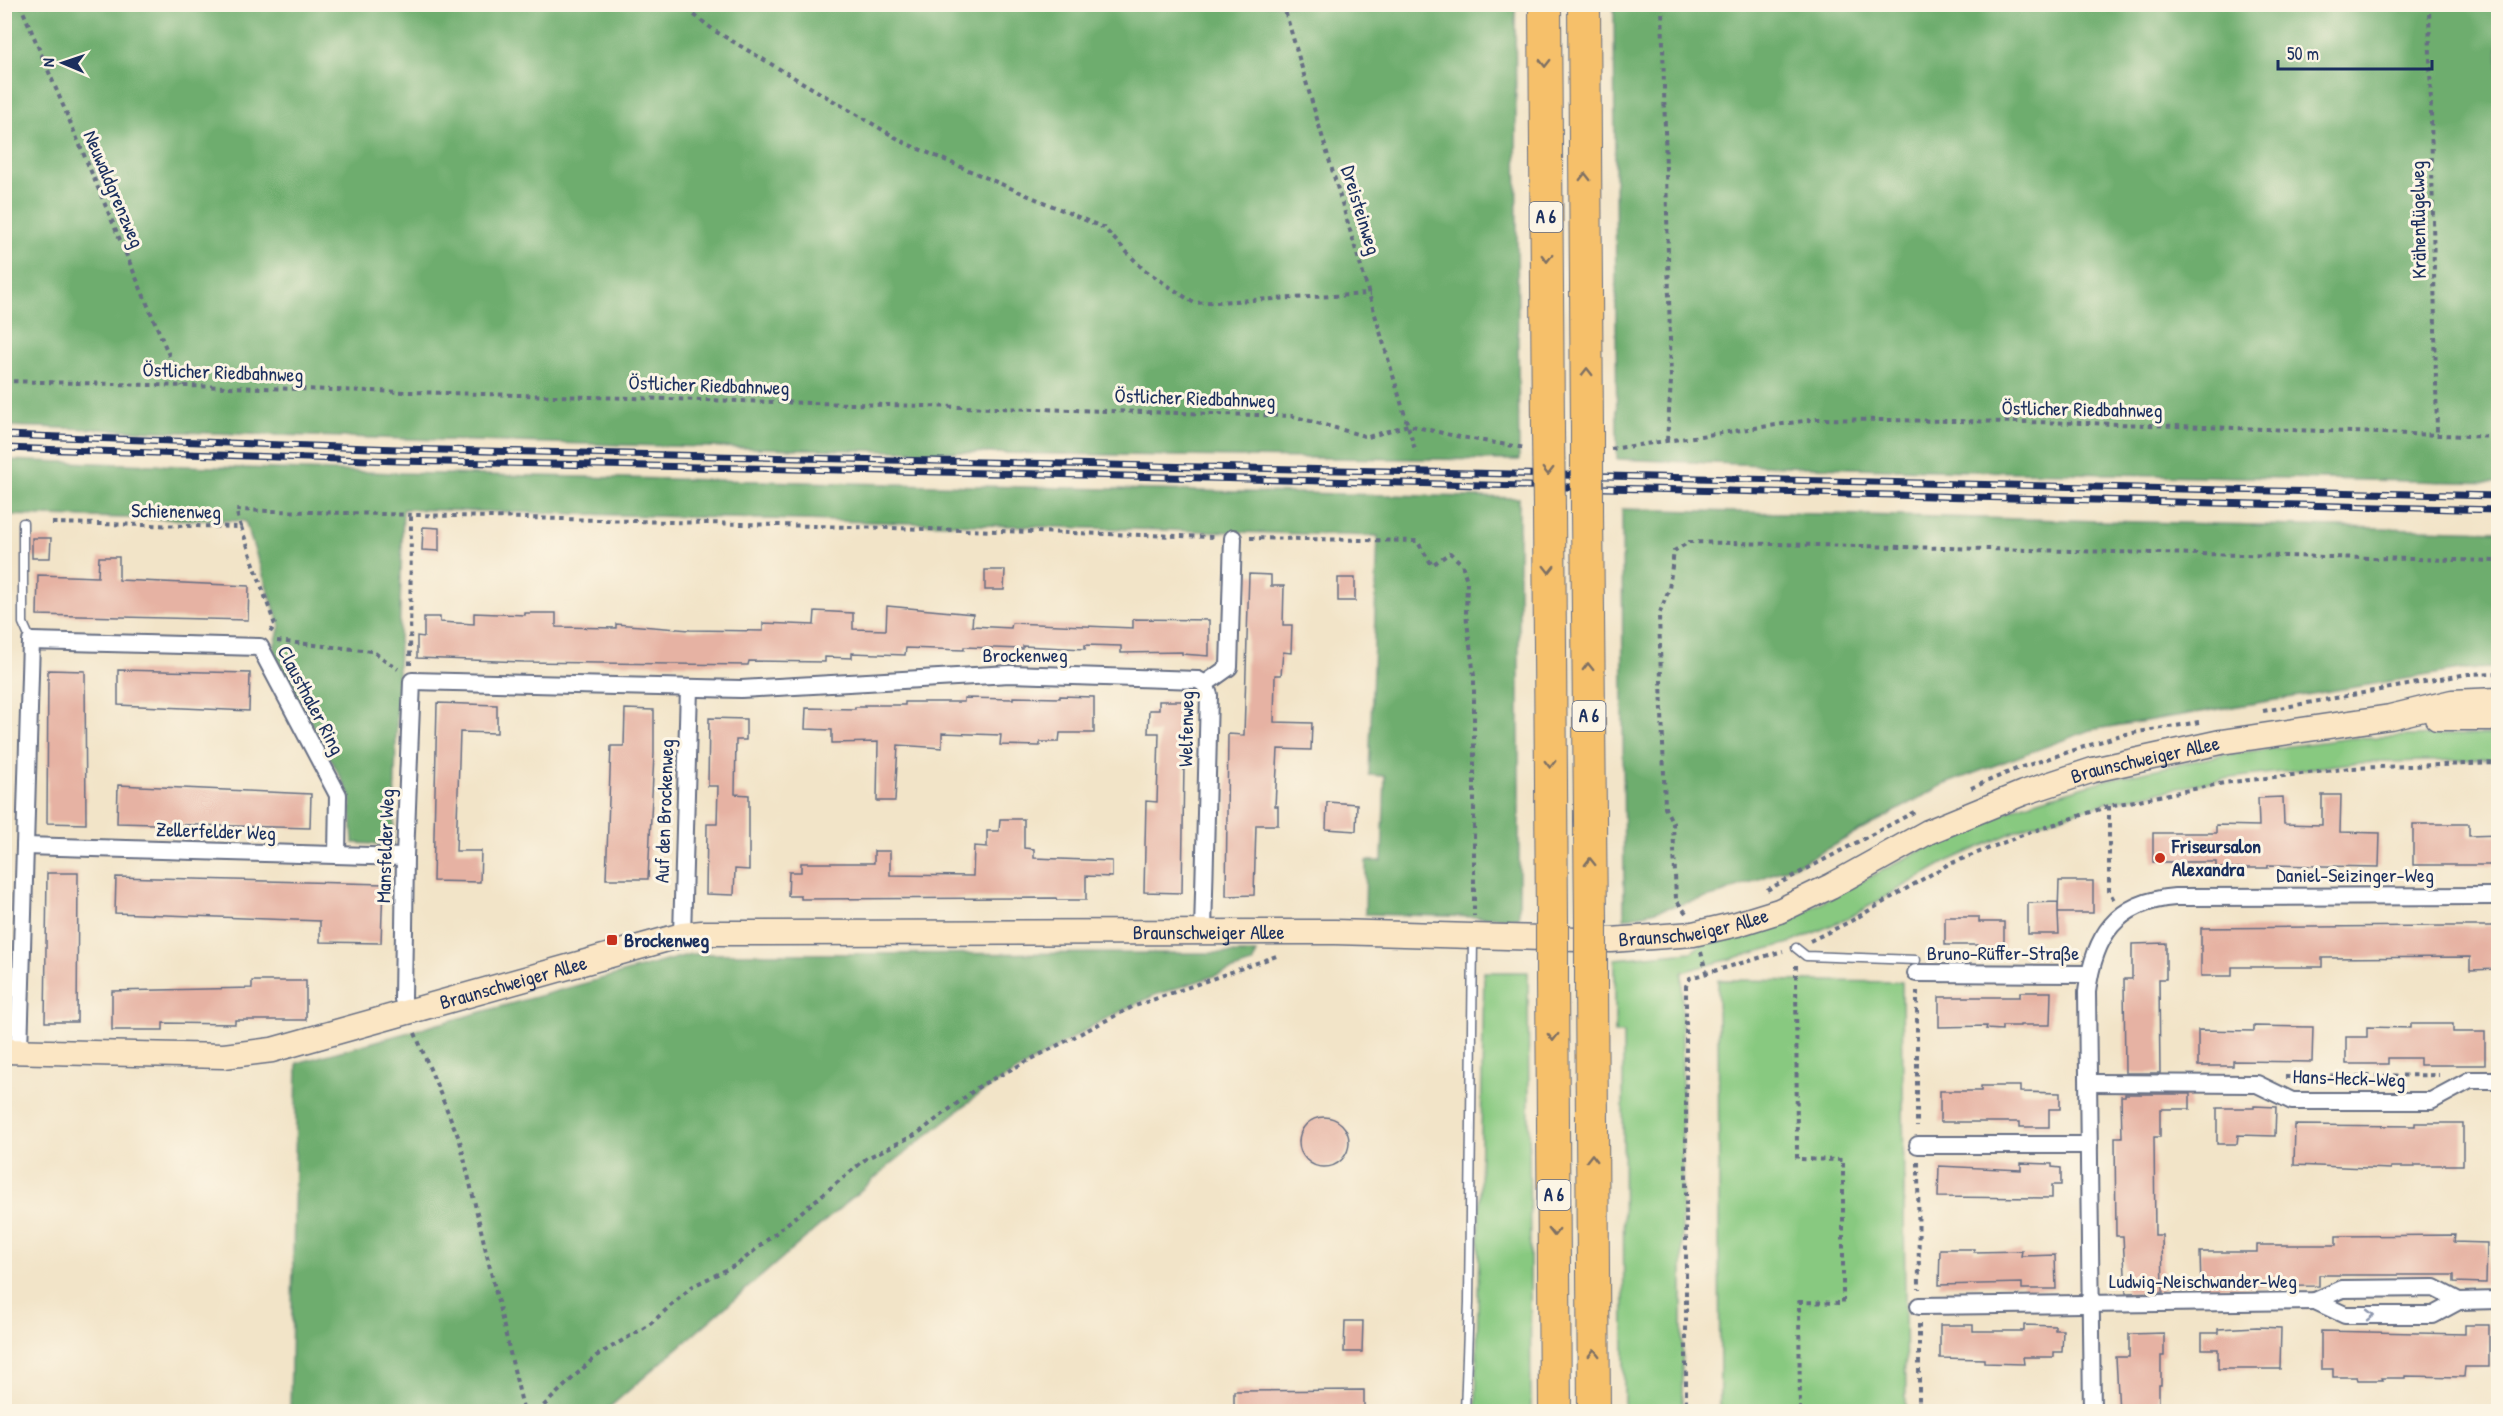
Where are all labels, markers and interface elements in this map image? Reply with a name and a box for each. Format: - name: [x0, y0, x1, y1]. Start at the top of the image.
- north arrow: [33, 33, 93, 93]
- scale bar: [2278, 33, 2432, 71]
- text: 50 m: [2287, 41, 2319, 66]
- text: N: [37, 57, 59, 67]
- one-way arrow: [1539, 58, 1551, 67]
- street label: Neuwaldgrenzweg: [78, 126, 151, 252]
- street label: Krähenflügelweg: [2403, 161, 2432, 279]
- street label: Dreisteinweg: [1335, 162, 1388, 258]
- one-way arrow: [1579, 172, 1591, 181]
- road number: A 6: [1530, 202, 1562, 232]
- one-way arrow: [1541, 253, 1553, 262]
- street label: Östlicher Riedbahnweg: [142, 355, 304, 388]
- one-way arrow: [1581, 367, 1593, 376]
- street label: Östlicher Riedbahnweg: [628, 368, 790, 401]
- street label: Östlicher Riedbahnweg: [1114, 381, 1276, 414]
- street label: Östlicher Riedbahnweg: [2001, 394, 2163, 423]
- one-way arrow: [1542, 466, 1554, 475]
- street label: Schienenweg: [131, 496, 221, 525]
- one-way arrow: [1543, 565, 1555, 574]
- street label: Clausthaler Ring: [271, 640, 352, 759]
- street label: Brockenweg: [982, 641, 1068, 668]
- one-way arrow: [1582, 663, 1595, 672]
- street label: Welfenweg: [1171, 691, 1200, 767]
- road number: A 6: [1572, 701, 1606, 731]
- street label: Braunschweiger Allee: [2067, 729, 2222, 789]
- street label: Auf den Brockenweg: [647, 738, 680, 883]
- one-way arrow: [1544, 760, 1557, 769]
- street label: Mansfelder Weg: [369, 788, 400, 904]
- street label: Zellerfelder Weg: [156, 815, 277, 846]
- place label: Friseursalon Alexandra: [2171, 832, 2261, 882]
- marker: Friseursalon Alexandra: [2153, 851, 2167, 865]
- one-way arrow: [1584, 858, 1596, 867]
- street label: Daniel-Seizinger-Weg: [2276, 861, 2434, 888]
- street label: Braunschweiger Allee: [1618, 901, 1772, 952]
- street label: Braunschweiger Allee: [1133, 918, 1285, 945]
- place label: Brockenweg: [624, 926, 709, 954]
- marker: Brockenweg: [605, 933, 619, 947]
- street label: Bruno-Rüffer-Straße: [1927, 939, 2079, 966]
- street label: Braunschweiger Allee: [436, 948, 590, 1015]
- one-way arrow: [1546, 1033, 1559, 1042]
- street label: Hans-Heck-Weg: [2292, 1062, 2406, 1093]
- one-way arrow: [1586, 1154, 1598, 1163]
- road number: A 6: [1538, 1180, 1570, 1210]
- one-way arrow: [1548, 1228, 1560, 1237]
- street label: Ludwig-Neischwander-Weg: [2109, 1267, 2297, 1294]
- one-way arrow: [2366, 1309, 2375, 1321]
- one-way arrow: [1588, 1349, 1600, 1358]

